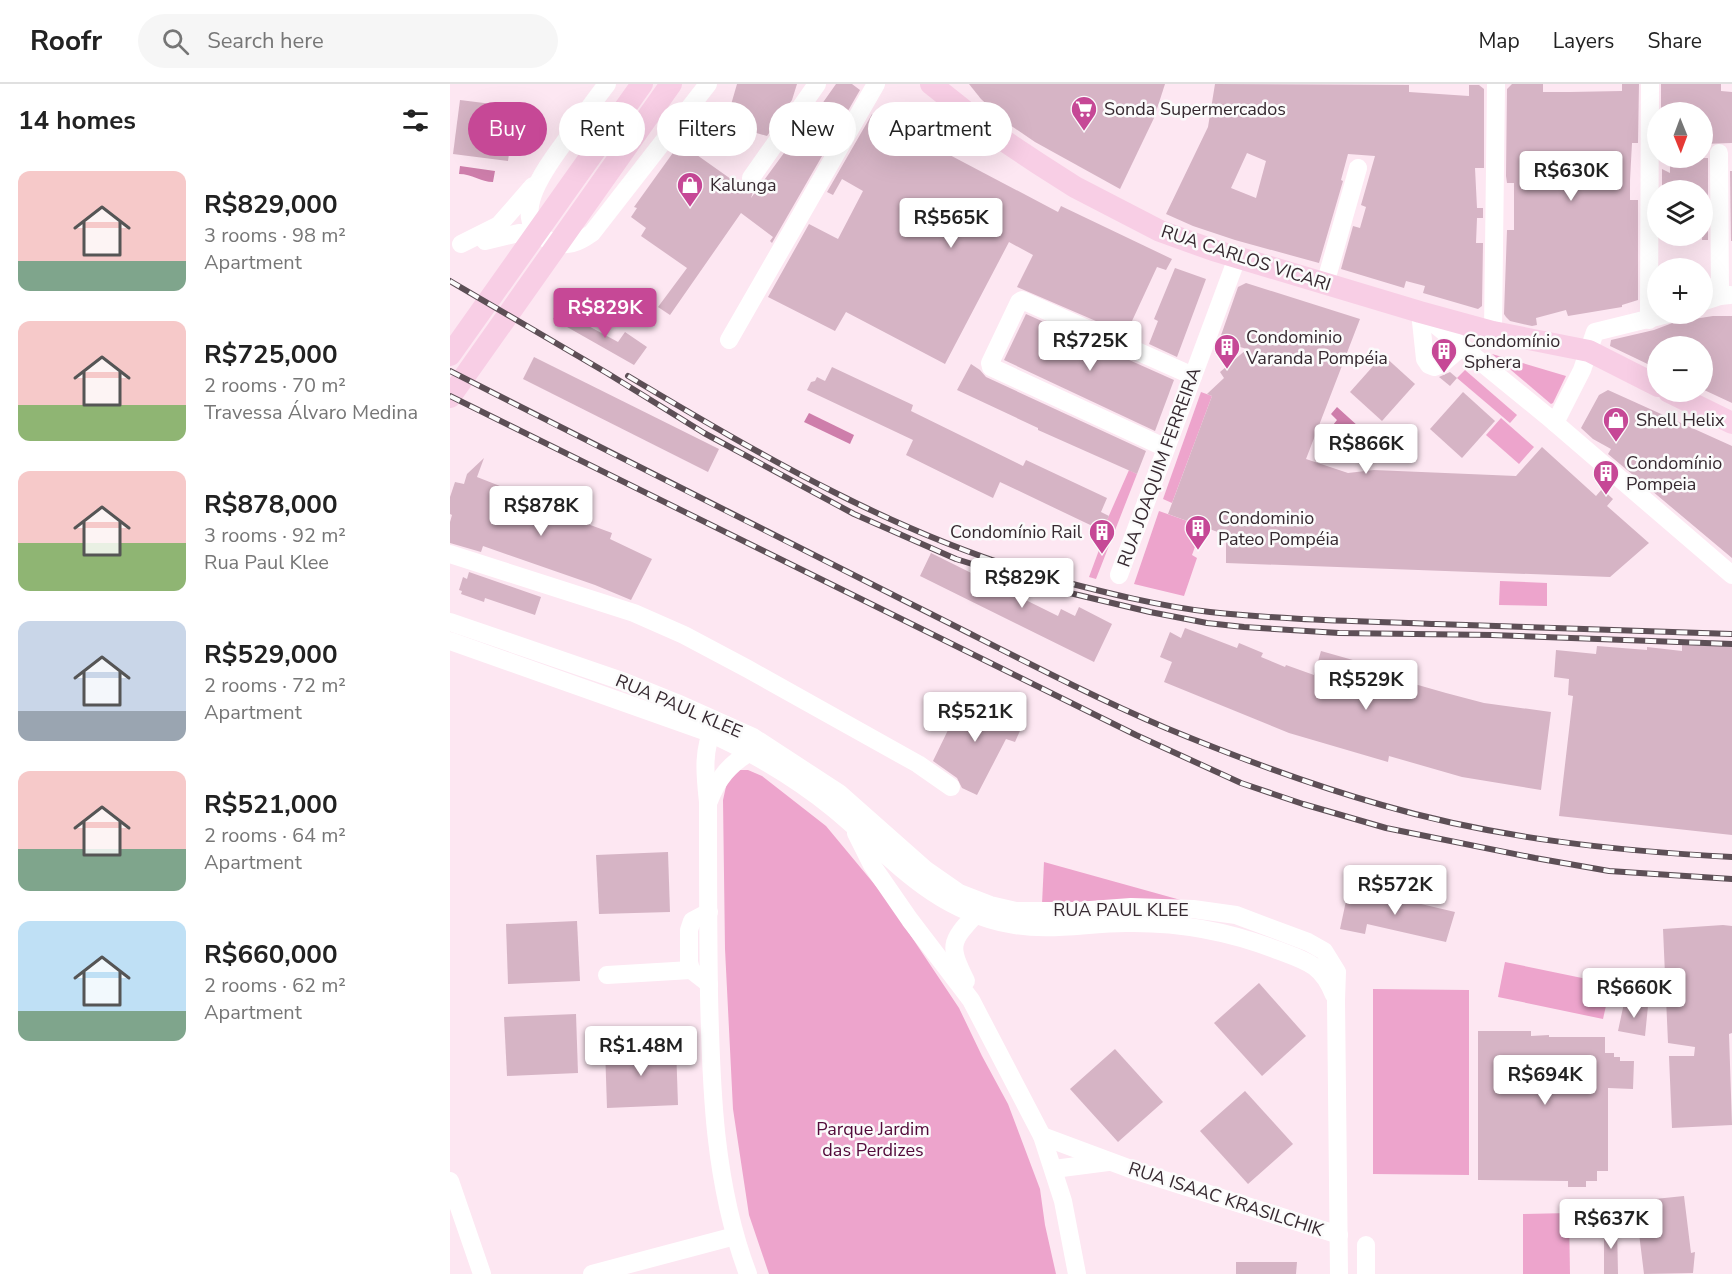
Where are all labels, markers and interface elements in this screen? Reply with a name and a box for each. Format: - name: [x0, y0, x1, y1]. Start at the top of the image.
- search box: [138, 14, 558, 68]
- text: Roofr: [30, 22, 102, 60]
- icon: search: [159, 25, 192, 58]
- text: Search here: [207, 26, 324, 56]
- text: Map: [1478, 27, 1520, 55]
- text: Layers: [1553, 27, 1614, 55]
- text: Share: [1647, 27, 1702, 55]
- supermarket icon: Sonda Supermercados: [1069, 94, 1099, 132]
- place label: Sonda Supermercados: [1104, 97, 1286, 121]
- chip: Buy: [468, 102, 547, 156]
- chip: Rent: [559, 102, 645, 156]
- chip: Filters: [657, 102, 757, 156]
- chip: New: [769, 102, 856, 156]
- chip: Apartment: [868, 102, 1012, 156]
- north arrow: [1647, 102, 1713, 168]
- map controls: [1647, 102, 1713, 402]
- text: 14 homes: [18, 103, 136, 138]
- icon: filters: [399, 104, 432, 137]
- pin: R$630K: [1522, 151, 1620, 202]
- text: R$630K: [1534, 157, 1609, 184]
- shop icon: Kalunga: [675, 170, 705, 208]
- place label: Kalunga: [710, 173, 777, 197]
- button: layers: [1647, 180, 1713, 246]
- text: R$829,000: [204, 187, 337, 222]
- icon: home: [66, 195, 138, 267]
- pin: R$565K: [902, 198, 1000, 249]
- text: R$565K: [914, 204, 989, 231]
- street label: RUA CARLOS VICARI: [1158, 219, 1334, 297]
- text: 3 rooms · 98 m²: [204, 222, 346, 249]
- text: Apartment: [204, 249, 302, 276]
- button: +: [1647, 258, 1713, 324]
- pin: R$829K: [556, 288, 654, 339]
- text: R$829K: [568, 294, 643, 321]
- pin: R$725K: [1041, 321, 1139, 372]
- place label: Condominio Varanda Pompéia: [1245, 325, 1388, 370]
- text: R$725K: [1053, 327, 1128, 354]
- place label: Condomínio Sphera: [1464, 329, 1560, 374]
- building icon: Condominio Varanda Pompéia: [1212, 332, 1242, 370]
- building icon: Condomínio Sphera: [1429, 336, 1459, 374]
- button: −: [1647, 336, 1713, 402]
- text: R$725,000: [204, 337, 337, 372]
- icon: home: [66, 345, 138, 417]
- street label: RUA JOAQUIM FERREIRA: [1112, 364, 1206, 570]
- text: 2 rooms · 70 m²: [204, 372, 346, 399]
- text: Travessa Álvaro Medina: [204, 399, 418, 426]
- shop icon: Shell Helix: [1601, 405, 1631, 443]
- place label: Shell Helix: [1636, 408, 1725, 432]
- pin: R$866K: [1317, 424, 1415, 475]
- text: R$866K: [1329, 430, 1404, 457]
- place label: Condomínio Pompeia: [1626, 451, 1722, 496]
- building icon: Condomínio Pompeia: [1591, 458, 1621, 496]
- pin: R$878K: [492, 486, 590, 537]
- text: R$878,000: [204, 487, 337, 522]
- text: R$878K: [504, 492, 579, 519]
- icon: home: [66, 495, 138, 567]
- place label: Condominio Pateo Pompéia: [1218, 506, 1339, 551]
- building icon: Condominio Pateo Pompéia: [1183, 513, 1213, 551]
- building icon: Condomínio Rail: [1087, 517, 1117, 555]
- place label: Condomínio Rail: [950, 520, 1083, 544]
- text: 3 rooms · 92 m²: [204, 522, 346, 549]
- text: Rua Paul Klee: [204, 549, 329, 576]
- pin: R$829K: [973, 558, 1071, 609]
- text: R$829K: [985, 564, 1060, 591]
- text: R$529,000: [204, 637, 337, 672]
- icon: home: [66, 645, 138, 717]
- pin: R$529K: [1317, 660, 1415, 711]
- text: R$529K: [1329, 666, 1404, 693]
- street label: RUA PAUL KLEE: [612, 668, 746, 744]
- text: 2 rooms · 72 m²: [204, 672, 346, 699]
- pin: R$521K: [926, 692, 1024, 743]
- text: R$521K: [938, 698, 1013, 725]
- text: Apartment: [204, 699, 302, 726]
- text: R$521,000: [204, 787, 337, 822]
- icon: home: [66, 795, 138, 867]
- text: 2 rooms · 64 m²: [204, 822, 346, 849]
- text: Apartment: [204, 849, 302, 876]
- pin: R$572K: [1346, 865, 1444, 916]
- text: R$572K: [1358, 871, 1433, 898]
- street label: RUA PAUL KLEE: [1053, 898, 1189, 922]
- text: R$660,000: [204, 937, 337, 972]
- icon: home: [66, 945, 138, 1017]
- pin: R$660K: [1585, 968, 1683, 1019]
- text: 2 rooms · 62 m²: [204, 972, 346, 999]
- text: R$660K: [1597, 974, 1672, 1001]
- text: Apartment: [204, 999, 302, 1026]
- pin: R$1.48M: [586, 1026, 696, 1077]
- text: R$1.48M: [599, 1032, 683, 1059]
- pin: R$694K: [1496, 1055, 1594, 1106]
- text: R$694K: [1508, 1061, 1583, 1088]
- park label: Parque Jardim das Perdizes: [816, 1117, 930, 1162]
- street label: RUA ISAAC KRASILCHIK: [1125, 1156, 1327, 1242]
- pin: R$637K: [1562, 1199, 1660, 1250]
- text: R$637K: [1574, 1205, 1649, 1232]

